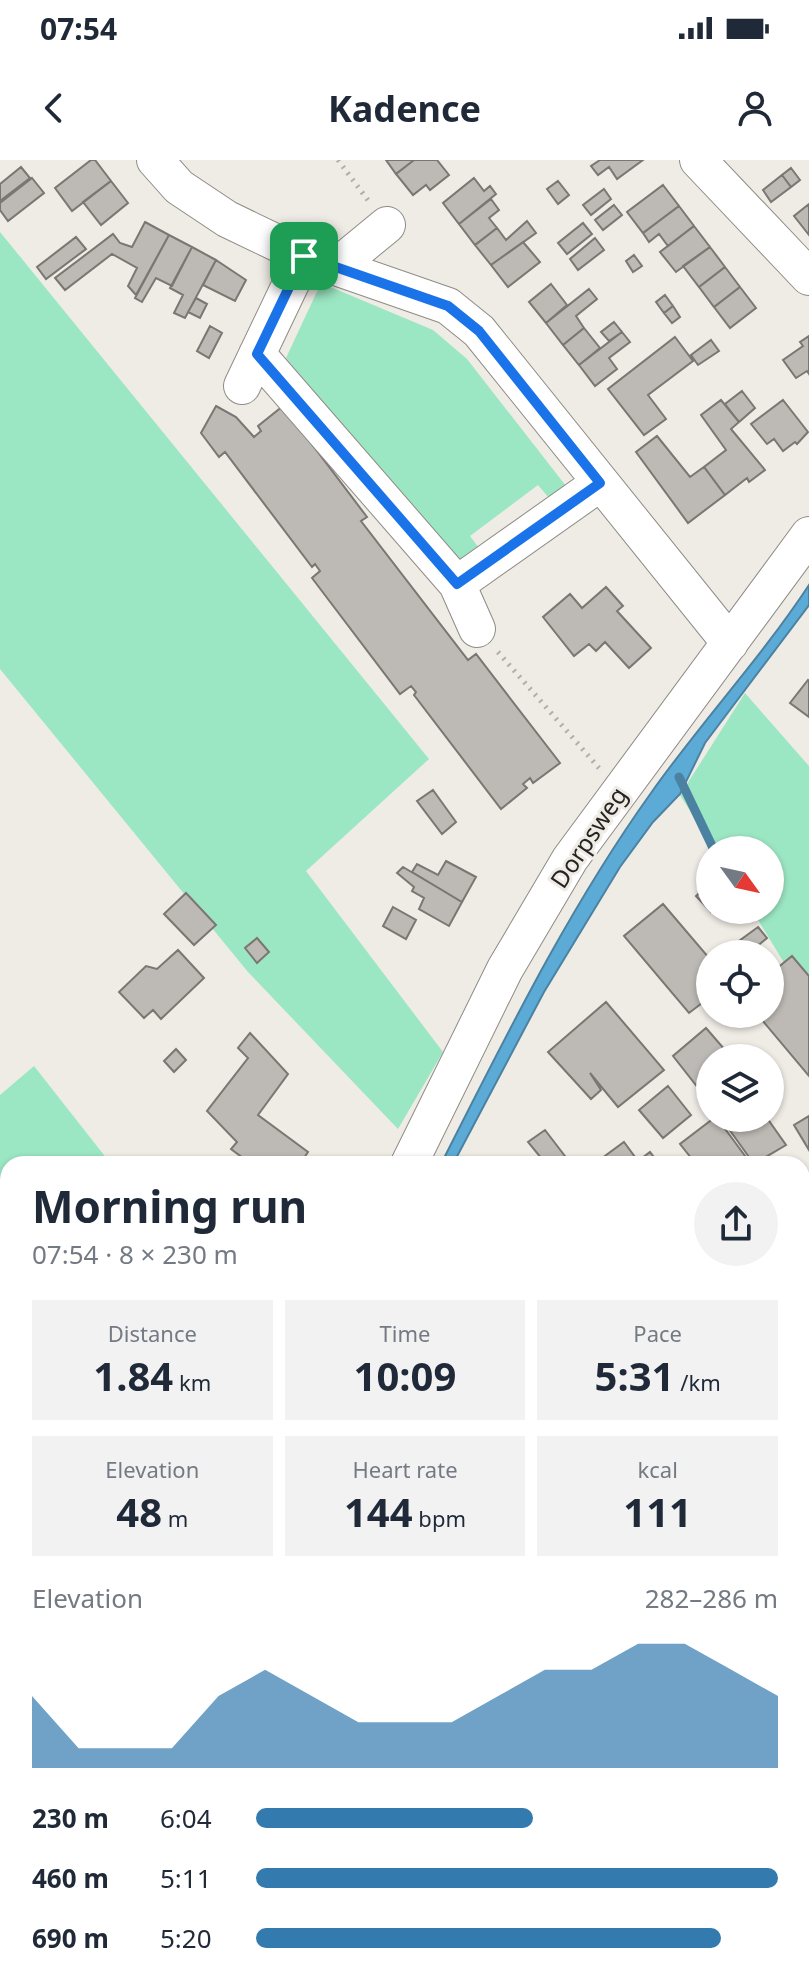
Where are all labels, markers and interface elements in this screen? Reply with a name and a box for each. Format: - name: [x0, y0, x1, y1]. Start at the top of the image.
- text: 07:54: [40, 8, 117, 49]
- text: Kadence: [328, 84, 481, 133]
- icon: back: [32, 86, 76, 130]
- icon: person: [733, 86, 777, 130]
- pin: [270, 222, 338, 290]
- icon: arrive: [282, 234, 326, 278]
- street label: Dorpsweg: [542, 780, 634, 894]
- north arrow: [696, 836, 784, 924]
- map controls: [696, 836, 784, 1132]
- button: locate: [696, 940, 784, 1028]
- button: layers: [696, 1044, 784, 1132]
- text: Morning run: [32, 1176, 307, 1236]
- button: share: [694, 1182, 778, 1266]
- text: 07:54 · 8 × 230 m: [32, 1236, 238, 1272]
- text: Distance: [108, 1318, 197, 1348]
- text: Time: [380, 1318, 430, 1348]
- text: Pace: [633, 1318, 682, 1348]
- text: 1.84: [93, 1348, 173, 1403]
- text: 10:09: [354, 1348, 456, 1403]
- text: 5:31: [595, 1348, 674, 1403]
- text: km: [173, 1367, 211, 1397]
- text: /km: [674, 1367, 721, 1397]
- text: Elevation: [105, 1454, 199, 1484]
- text: Heart rate: [352, 1454, 458, 1484]
- text: kcal: [638, 1454, 678, 1484]
- text: 48: [116, 1484, 162, 1539]
- text: 144: [344, 1484, 413, 1539]
- text: 111: [623, 1484, 692, 1539]
- text: m: [162, 1503, 188, 1533]
- text: bpm: [413, 1503, 466, 1533]
- text: Elevation: [32, 1580, 143, 1616]
- text: 282–286 m: [645, 1580, 778, 1616]
- text: 230 m: [32, 1800, 109, 1836]
- text: 6:04: [160, 1800, 212, 1836]
- text: 460 m: [32, 1860, 109, 1896]
- text: 5:11: [160, 1860, 212, 1896]
- text: 690 m: [32, 1920, 109, 1956]
- text: 5:20: [160, 1920, 212, 1956]

